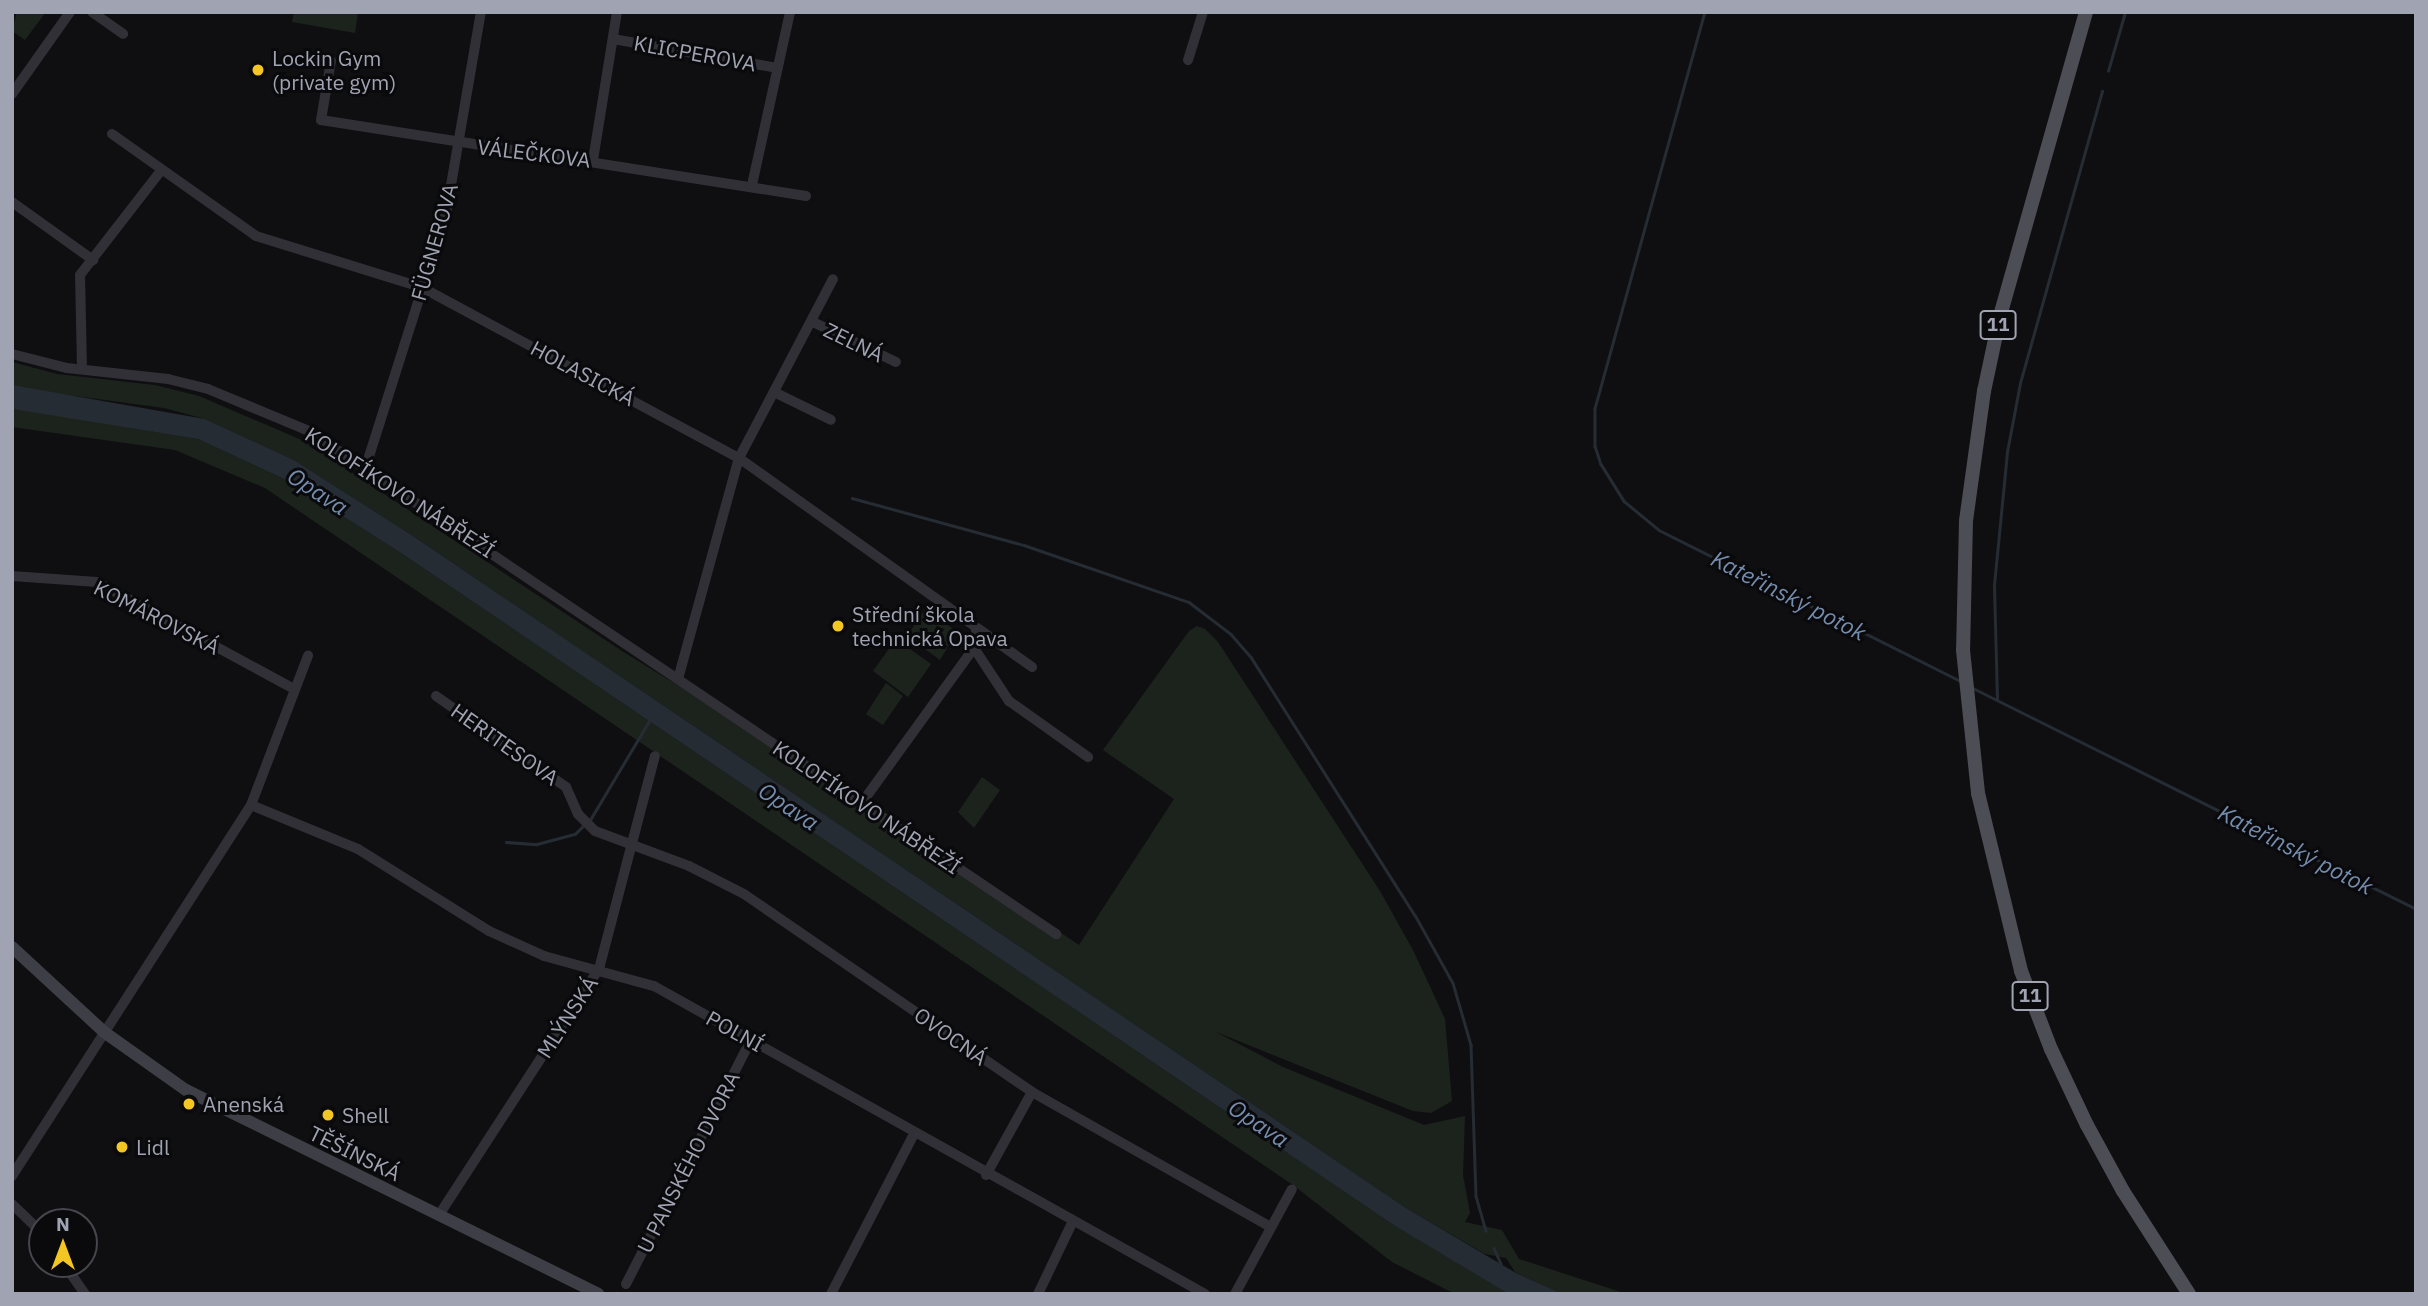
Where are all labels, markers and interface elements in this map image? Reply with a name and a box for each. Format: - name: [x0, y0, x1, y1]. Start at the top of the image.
- street label: KLICPEROVA: [632, 30, 758, 76]
- place label: Lockin Gym (private gym): [272, 45, 396, 95]
- marker: Lockin Gym (private gym): [250, 62, 266, 78]
- street label: VÁLEČKOVA: [476, 134, 592, 172]
- street label: FÜGNEROVA: [405, 180, 463, 304]
- road number: 11: [1979, 310, 2017, 340]
- street label: ZELNÁ: [820, 317, 888, 367]
- street label: HOLASICKÁ: [527, 335, 639, 411]
- street label: KOLOFÍKOVO NÁBŘEŽÍ: [301, 421, 499, 563]
- water label: Opava: [283, 461, 353, 521]
- water label: Kateřinský potok: [1707, 544, 1871, 646]
- street label: KOMÁROVSKÁ: [90, 575, 224, 659]
- place label: Střední škola technická Opava: [852, 601, 1008, 651]
- marker: Střední škola technická Opava: [830, 618, 846, 634]
- street label: HERITESOVA: [446, 698, 564, 790]
- street label: KOLOFÍKOVO NÁBŘEŽÍ: [769, 735, 965, 879]
- water label: Opava: [754, 776, 824, 836]
- water label: Kateřinský potok: [2214, 798, 2378, 900]
- street label: MLÝNSKÁ: [531, 971, 603, 1063]
- road number: 11: [2011, 980, 2049, 1012]
- street label: OVOCNÁ: [910, 1002, 992, 1070]
- street label: POLNÍ: [702, 1005, 768, 1057]
- street label: U PANSKÉHO DVORA: [631, 1067, 745, 1257]
- place label: Anenská: [203, 1091, 284, 1117]
- water label: Opava: [1224, 1093, 1294, 1153]
- marker: Anenská: [181, 1096, 197, 1112]
- place label: Shell: [342, 1102, 389, 1128]
- marker: Shell: [320, 1107, 336, 1123]
- street label: TĚŠÍNSKÁ: [305, 1120, 405, 1186]
- place label: Lidl: [136, 1134, 170, 1160]
- marker: Lidl: [114, 1139, 130, 1155]
- north arrow: [28, 1208, 98, 1278]
- text: N: [56, 1212, 70, 1236]

